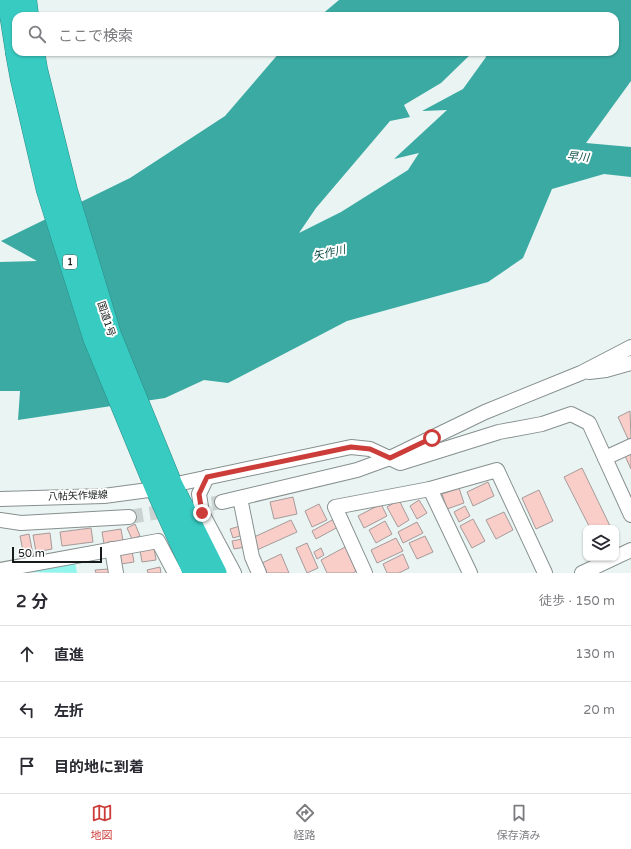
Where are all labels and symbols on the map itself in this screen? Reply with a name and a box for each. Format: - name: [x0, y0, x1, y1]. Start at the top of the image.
- water label: 早川: [566, 150, 591, 165]
- water label: 矢作川: [311, 243, 348, 263]
- road number: 1: [63, 255, 77, 269]
- street label: 国道1号: [95, 300, 117, 338]
- route start: [423, 429, 441, 447]
- street label: 八帖矢作堤線: [48, 489, 108, 503]
- route end: [193, 504, 211, 522]
- scale bar: [12, 545, 102, 564]

